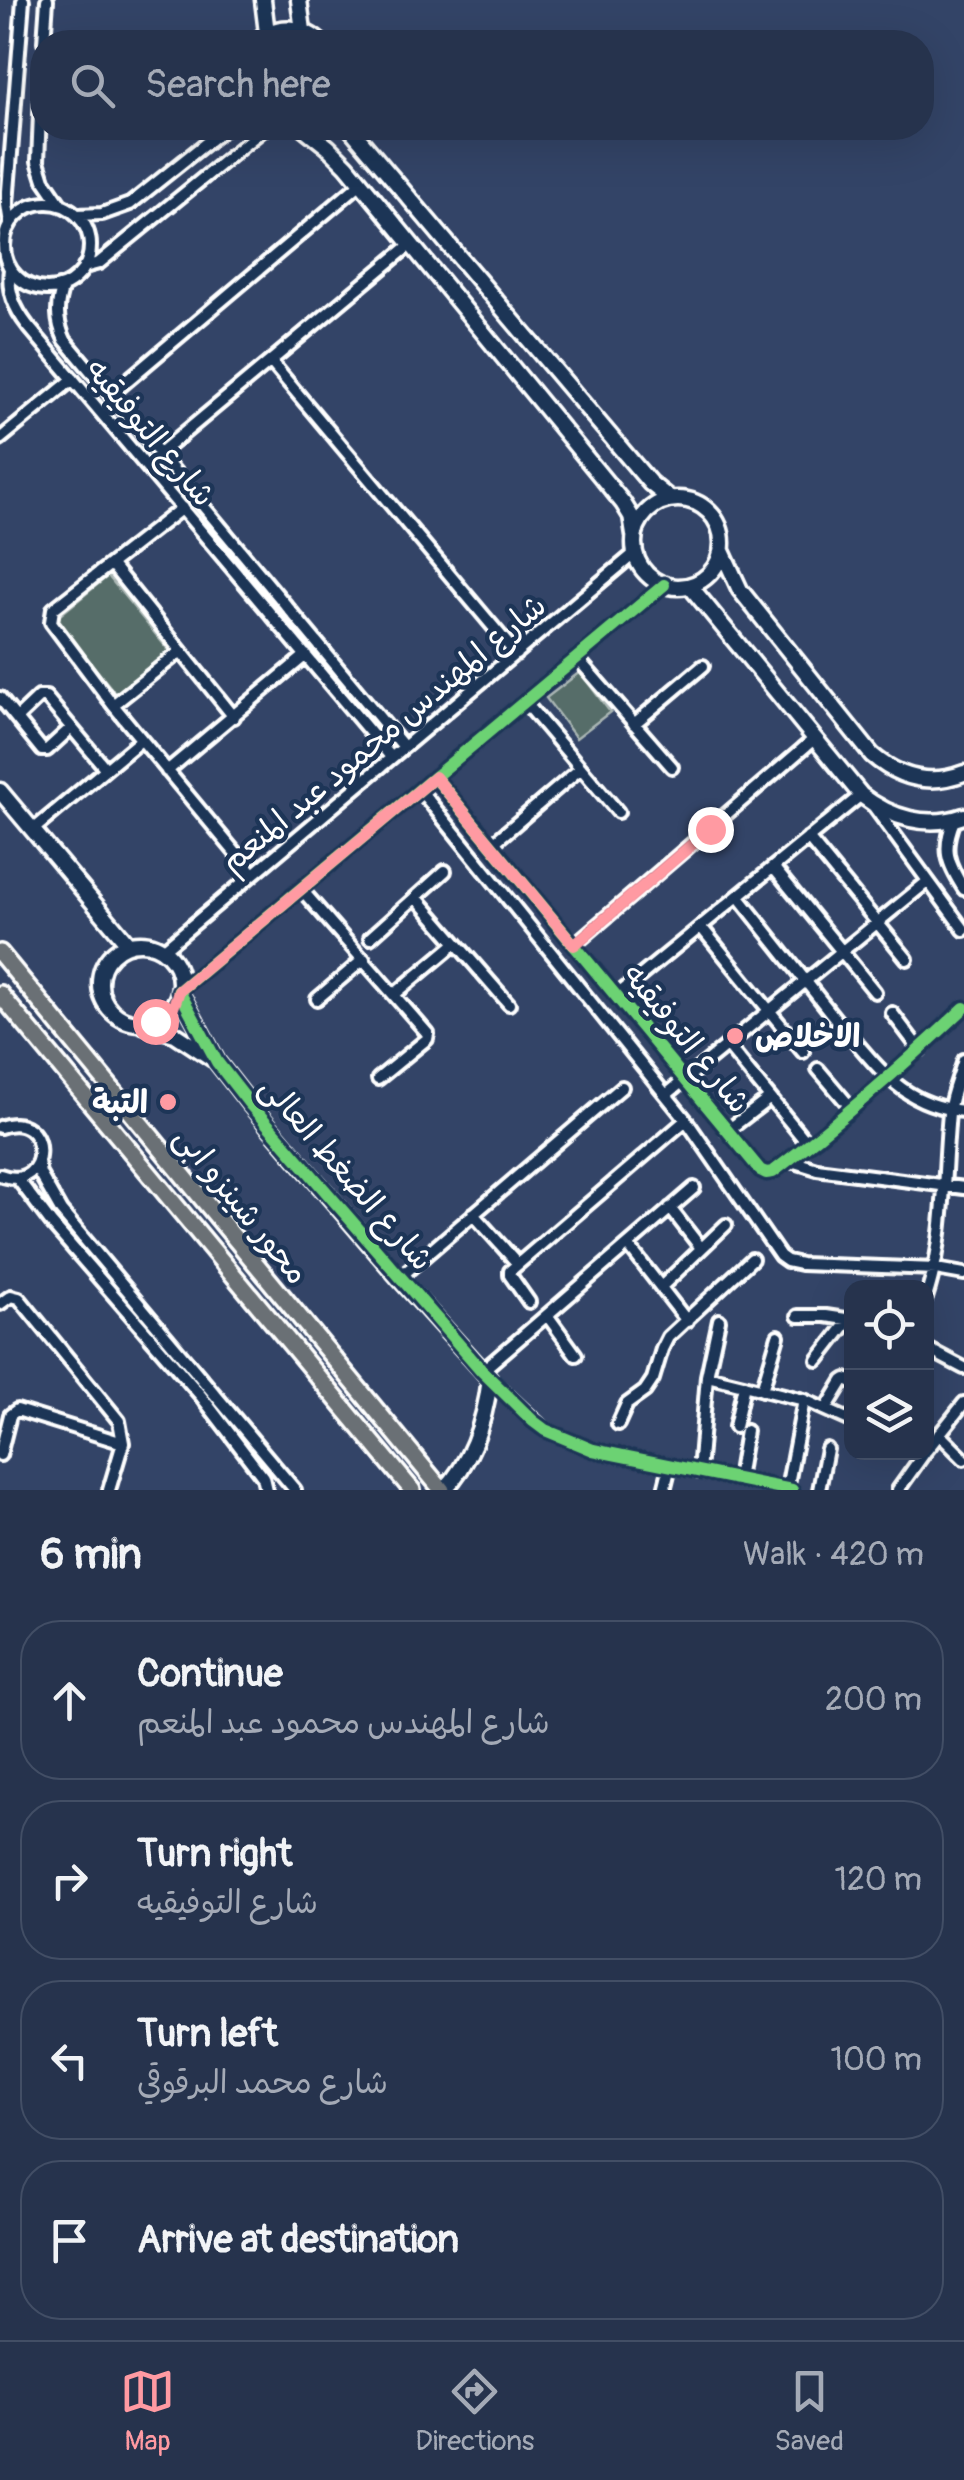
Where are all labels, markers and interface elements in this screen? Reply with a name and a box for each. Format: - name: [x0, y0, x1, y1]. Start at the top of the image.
- search box: [30, 30, 934, 140]
- icon: search: [65, 58, 120, 113]
- text: Search here: [145, 61, 331, 109]
- street label: شارع التوفيقيه: [75, 350, 224, 516]
- street label: شارع المهندس محمود عبد المنعم: [213, 586, 556, 884]
- route end: [688, 807, 734, 853]
- street label: شارع التوفيقيه: [612, 956, 759, 1123]
- route start: [133, 999, 179, 1045]
- place label: الاخلاص: [755, 1017, 861, 1057]
- marker: الاخلاص: [724, 1025, 746, 1047]
- street label: شارع الضغط العالى: [249, 1068, 442, 1281]
- place label: التبة: [92, 1083, 148, 1123]
- marker: التبة: [157, 1091, 179, 1113]
- street label: محور شينزو ابى: [165, 1118, 317, 1293]
- map controls: [844, 1280, 934, 1460]
- button: locate: [844, 1280, 934, 1370]
- button: layers: [844, 1370, 934, 1460]
- text: 6 min: [40, 1529, 142, 1581]
- text: Walk · 420 m: [743, 1535, 924, 1575]
- text: Continue: [137, 1650, 283, 1698]
- icon: ahead: [42, 1673, 97, 1728]
- text: 200 m: [825, 1680, 922, 1720]
- text: شارع المهندس محمود عبد المنعم: [137, 1703, 550, 1743]
- text: Turn right: [137, 1830, 292, 1878]
- icon: right: [42, 1853, 97, 1908]
- text: 120 m: [834, 1860, 922, 1900]
- text: شارع التوفيقيه: [137, 1883, 318, 1923]
- text: Turn left: [137, 2010, 278, 2058]
- icon: left: [42, 2033, 97, 2088]
- text: 100 m: [830, 2040, 922, 2080]
- text: شارع محمد البرقوقي: [137, 2063, 388, 2103]
- icon: arrive: [42, 2213, 97, 2268]
- text: Arrive at destination: [137, 2216, 459, 2264]
- tab: Map: [120, 2364, 175, 2459]
- tab: Directions: [415, 2364, 534, 2459]
- tab: Saved: [774, 2364, 844, 2459]

